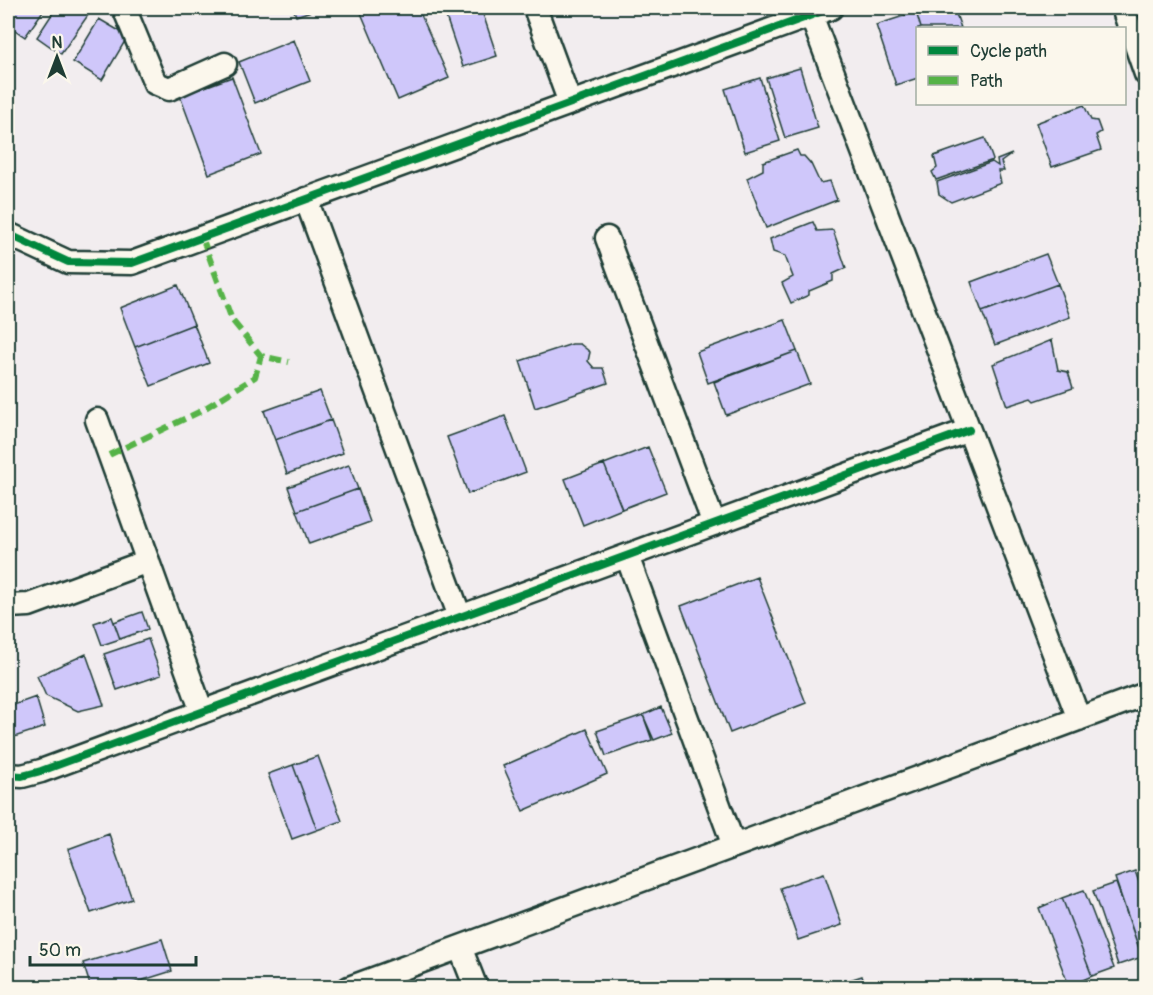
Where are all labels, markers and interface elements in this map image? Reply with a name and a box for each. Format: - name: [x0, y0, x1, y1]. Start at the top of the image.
- north arrow: [27, 27, 87, 87]
- legend: [916, 27, 1126, 105]
- text: N: [52, 33, 63, 53]
- text: Cycle path: [970, 40, 1047, 63]
- text: Path: [970, 70, 1003, 93]
- scale bar: [30, 929, 196, 967]
- text: 50 m: [39, 939, 81, 962]

